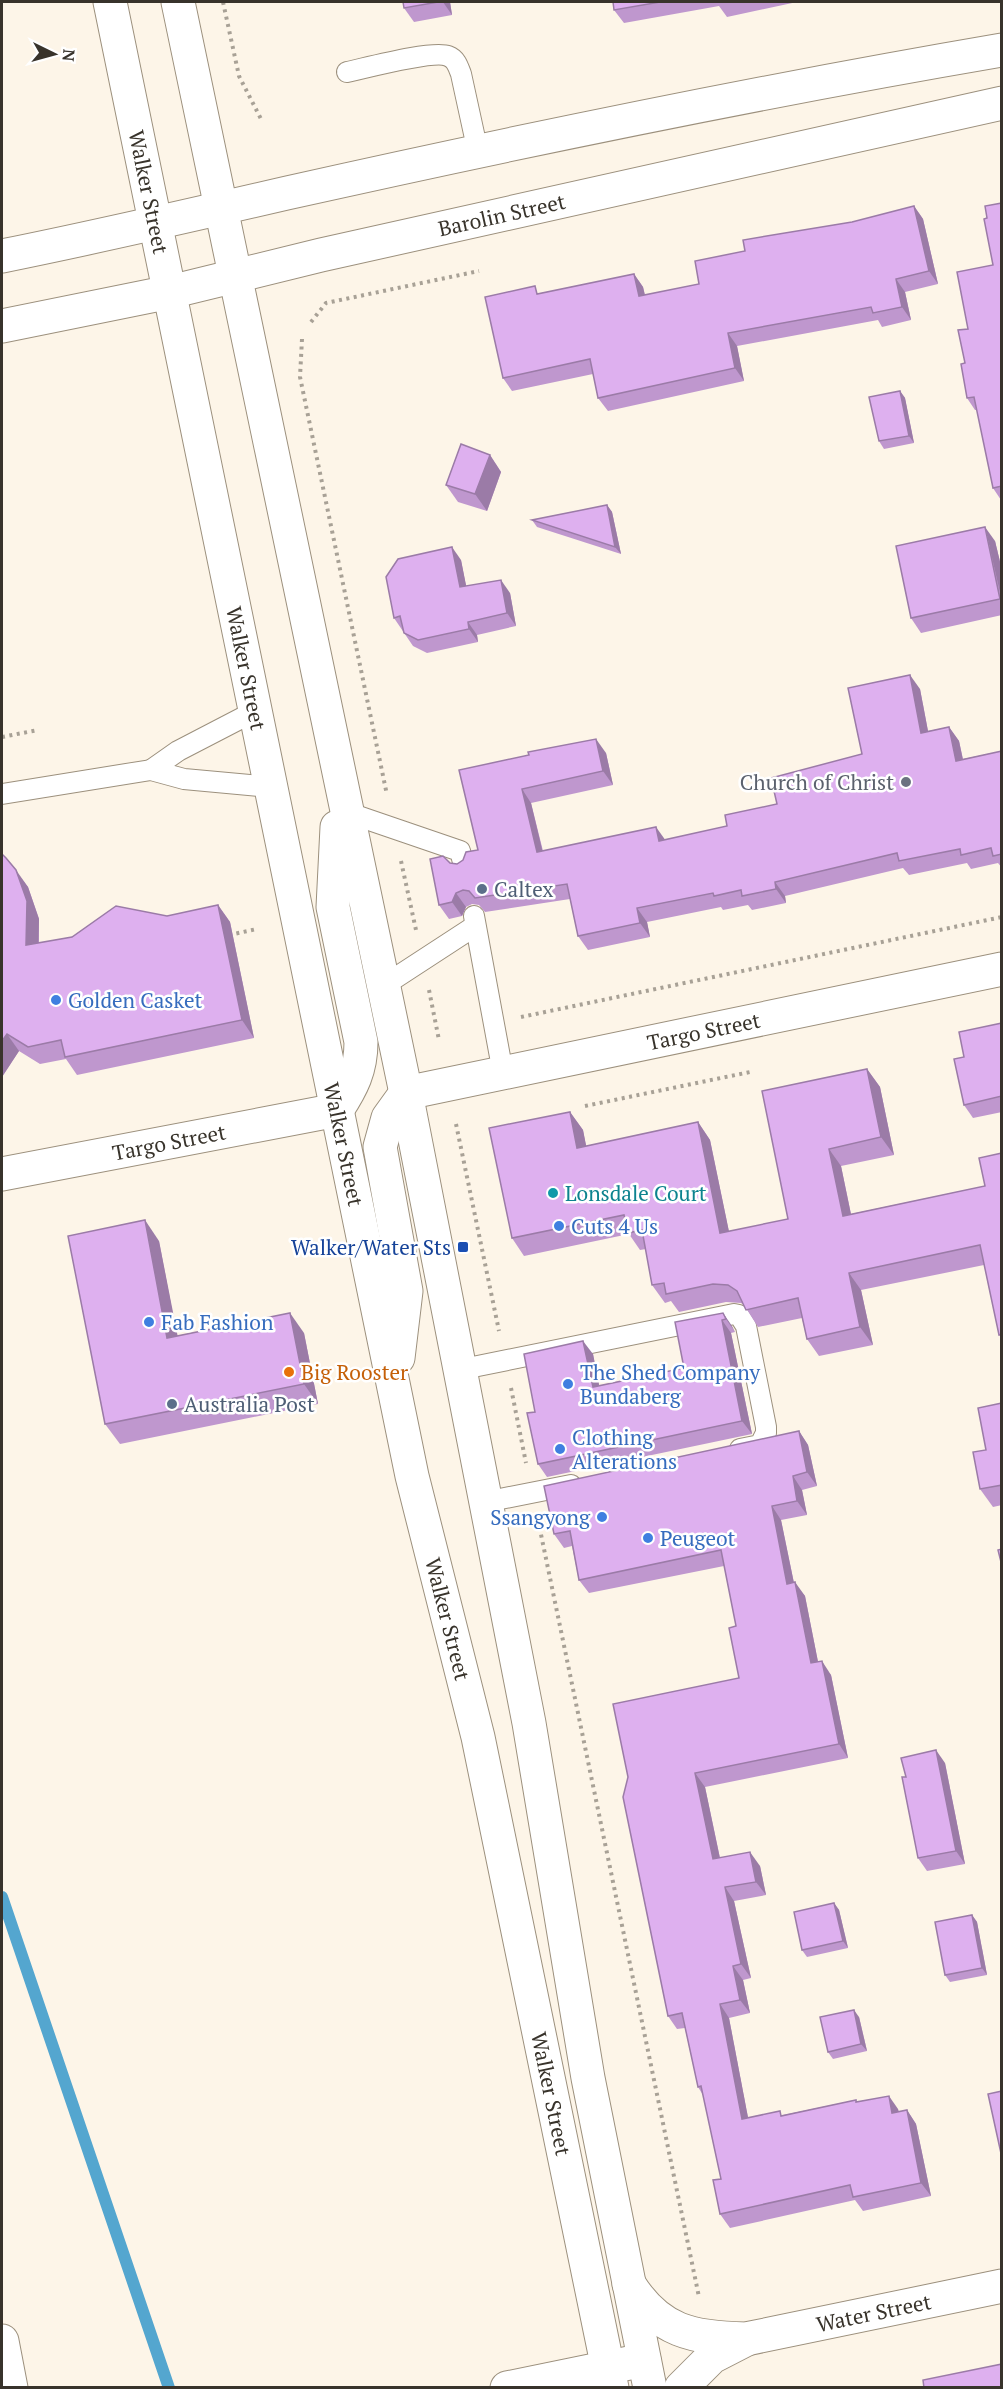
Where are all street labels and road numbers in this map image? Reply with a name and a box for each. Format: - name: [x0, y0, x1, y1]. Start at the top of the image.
- street label: Walker Street: [123, 128, 175, 257]
- street label: Barolin Street: [435, 187, 568, 242]
- street label: Walker Street: [220, 604, 273, 733]
- street label: Targo Street: [645, 1006, 763, 1056]
- street label: Walker Street: [318, 1080, 370, 1209]
- street label: Targo Street: [110, 1118, 228, 1167]
- street label: Walker Street: [419, 1555, 477, 1683]
- street label: Walker Street: [525, 2029, 578, 2158]
- street label: Water Street: [814, 2287, 934, 2338]

